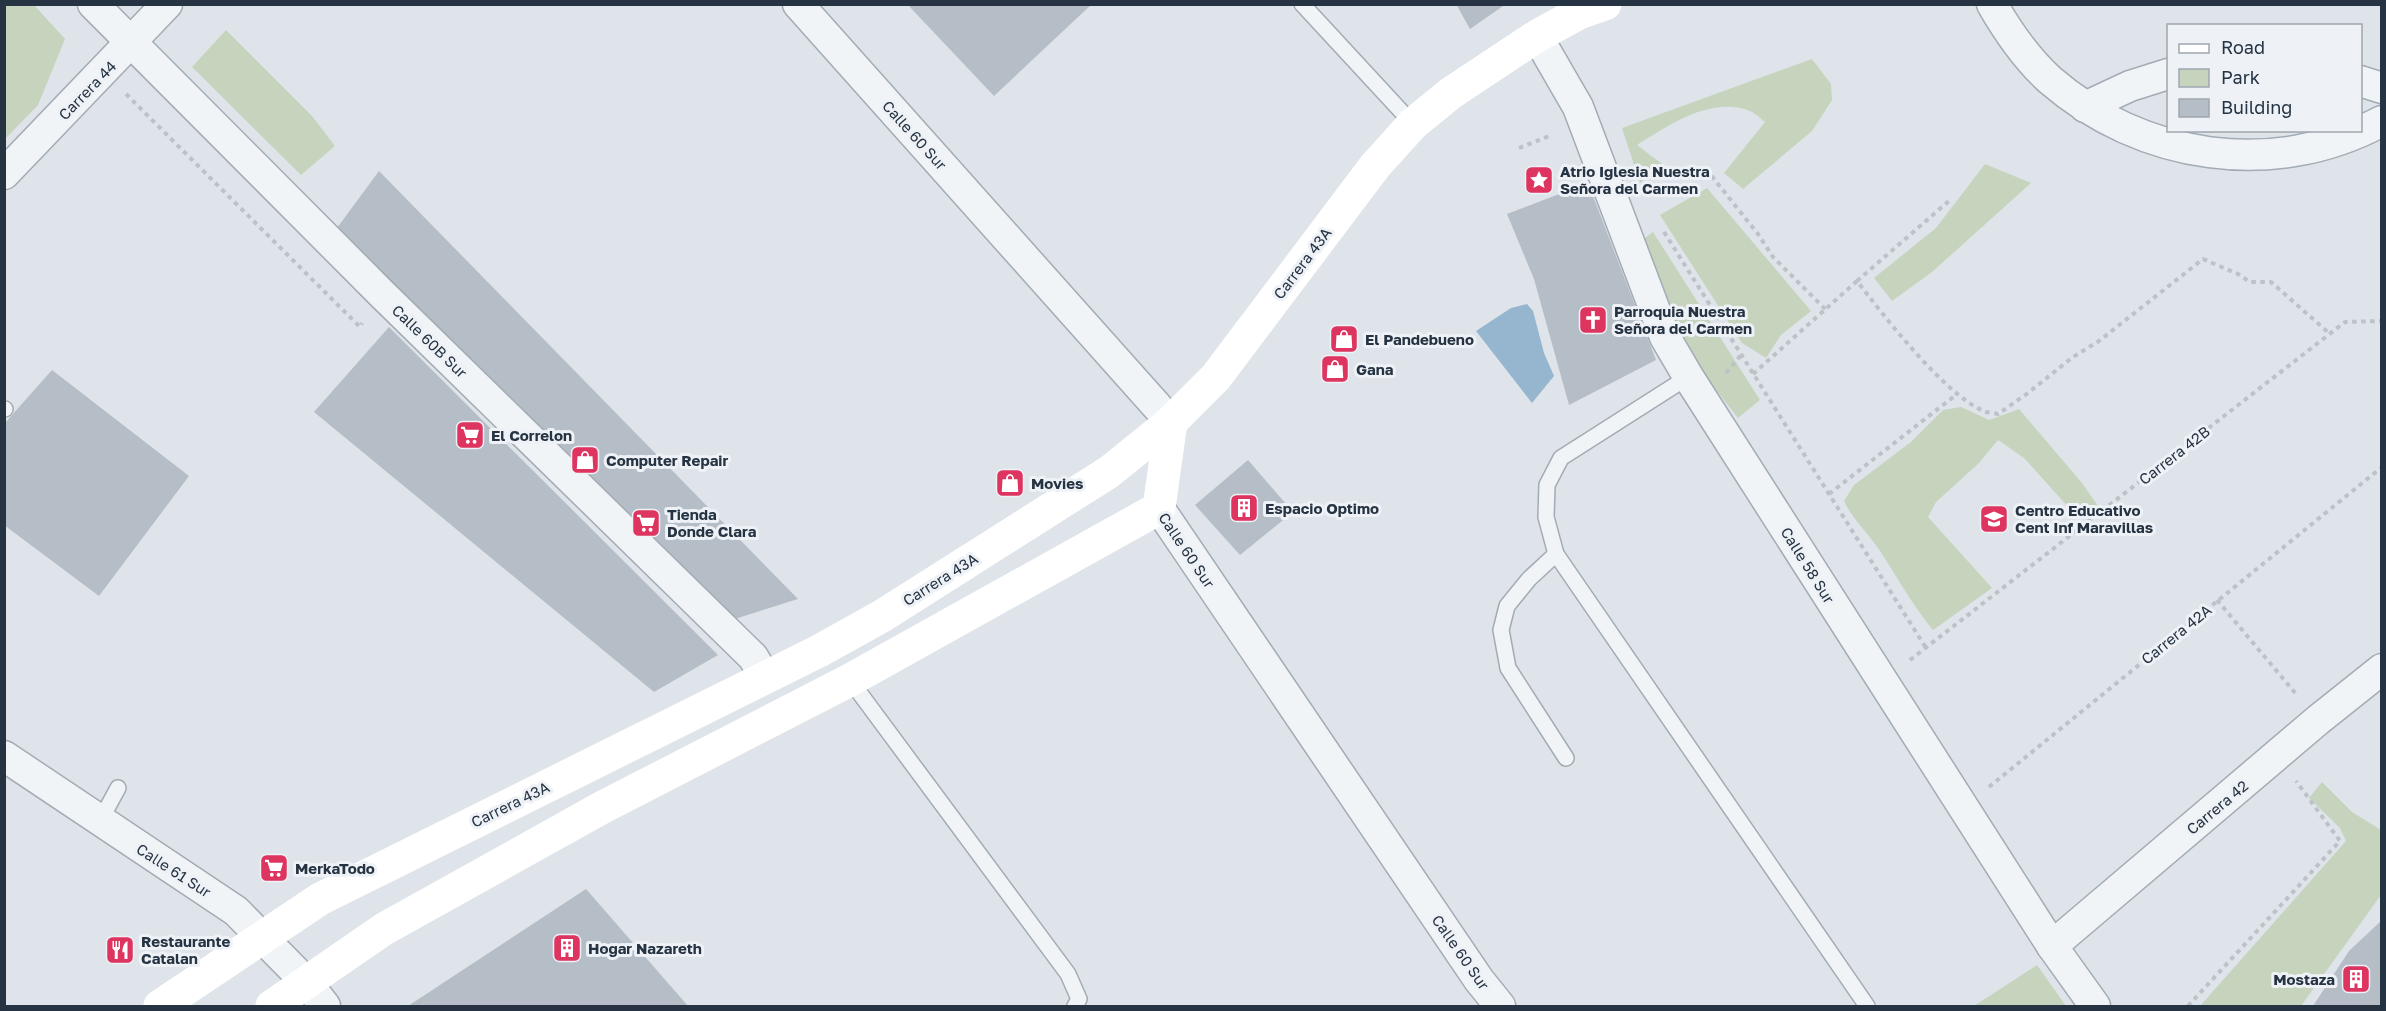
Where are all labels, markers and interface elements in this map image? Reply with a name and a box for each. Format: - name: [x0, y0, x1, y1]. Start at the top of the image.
- legend: [2167, 24, 2362, 132]
- text: Road: [2221, 36, 2265, 58]
- street label: Carrera 44: [54, 57, 120, 123]
- text: Park: [2221, 66, 2260, 88]
- text: Building: [2221, 96, 2292, 118]
- street label: Calle 60 Sur: [879, 97, 951, 174]
- place label: Atrio Iglesia Nuestra Señora del Carmen: [1560, 162, 1710, 197]
- place icon: Atrio Iglesia Nuestra Señora del Carmen: [1523, 164, 1555, 196]
- street label: Carrera 43A: [1269, 224, 1335, 302]
- street label: Calle 60B Sur: [389, 301, 471, 381]
- place label: Parroquia Nuestra Señora del Carmen: [1614, 302, 1752, 337]
- church icon: Parroquia Nuestra Señora del Carmen: [1577, 304, 1609, 336]
- shop icon: El Pandebueno: [1328, 323, 1360, 355]
- place label: El Pandebueno: [1365, 330, 1474, 348]
- shop icon: Gana: [1319, 353, 1351, 385]
- place label: Gana: [1356, 360, 1394, 378]
- supermarket icon: El Correlon: [454, 419, 486, 451]
- street label: Carrera 42B: [2135, 422, 2213, 488]
- place label: El Correlon: [491, 426, 572, 444]
- shop icon: Computer Repair: [569, 444, 601, 476]
- place label: Computer Repair: [606, 451, 728, 469]
- shop icon: Movies: [994, 467, 1026, 499]
- place label: Movies: [1031, 474, 1083, 492]
- building icon: Espacio Optimo: [1228, 492, 1260, 524]
- place label: Espacio Optimo: [1265, 499, 1379, 517]
- place label: Centro Educativo Cent Inf Maravillas: [2015, 501, 2153, 536]
- school or university icon: Centro Educativo Cent Inf Maravillas: [1978, 503, 2010, 535]
- place label: Tienda Donde Clara: [667, 505, 757, 540]
- supermarket icon: Tienda Donde Clara: [630, 507, 662, 539]
- street label: Calle 60 Sur: [1155, 509, 1219, 591]
- street label: Calle 58 Sur: [1777, 523, 1839, 607]
- street label: Carrera 43A: [899, 549, 981, 609]
- street label: Carrera 42A: [2137, 600, 2215, 668]
- street label: Carrera 42: [2183, 776, 2251, 838]
- street label: Carrera 43A: [468, 777, 552, 831]
- street label: Calle 61 Sur: [133, 839, 215, 901]
- supermarket icon: MerkaTodo: [258, 852, 290, 884]
- place label: MerkaTodo: [295, 859, 375, 877]
- street label: Calle 60 Sur: [1429, 911, 1493, 993]
- place label: Restaurante Catalan: [141, 932, 230, 967]
- building icon: Hogar Nazareth: [551, 932, 583, 964]
- restaurant icon: Restaurante Catalan: [104, 934, 136, 966]
- place label: Hogar Nazareth: [588, 939, 702, 957]
- building icon: Mostaza: [2340, 963, 2372, 995]
- place label: Mostaza: [2273, 970, 2335, 988]

